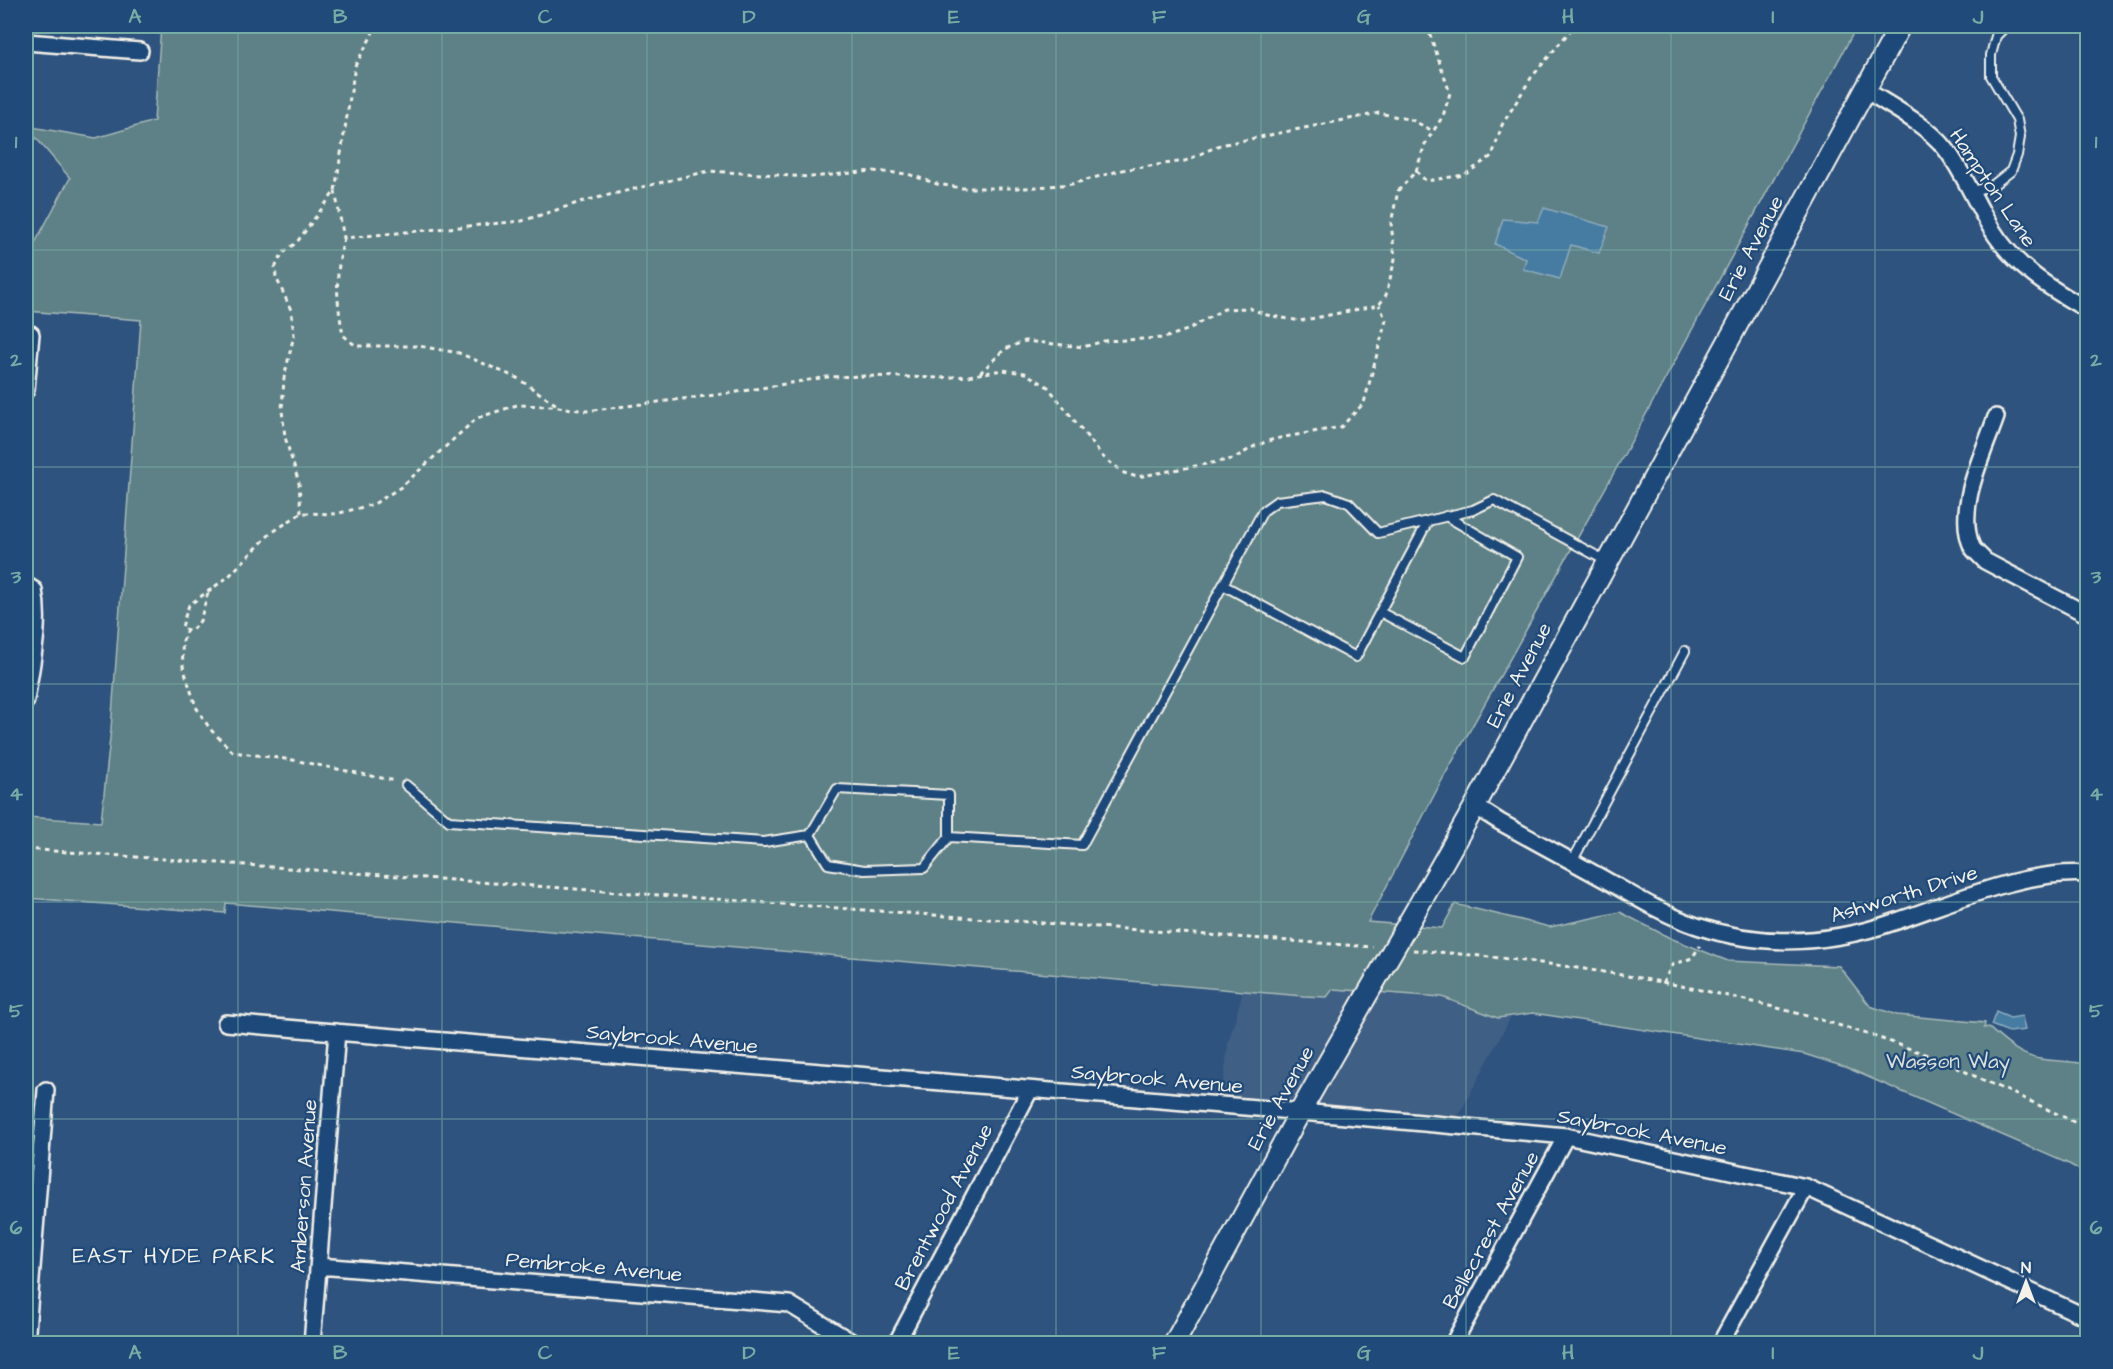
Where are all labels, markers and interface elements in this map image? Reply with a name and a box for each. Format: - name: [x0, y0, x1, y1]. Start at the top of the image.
- text: A: [129, 3, 142, 31]
- text: B: [333, 3, 348, 31]
- text: C: [538, 3, 553, 31]
- text: D: [743, 3, 756, 31]
- text: E: [948, 3, 960, 31]
- text: F: [1152, 3, 1167, 31]
- text: G: [1357, 3, 1371, 31]
- text: H: [1562, 3, 1574, 31]
- text: I: [1771, 3, 1775, 31]
- text: J: [1972, 3, 1984, 31]
- street label: Hampton Lane: [1942, 123, 2044, 254]
- text: 1: [15, 128, 18, 156]
- text: 1: [2095, 128, 2098, 156]
- street label: Erie Avenue: [1711, 190, 1791, 306]
- text: 2: [9, 346, 22, 374]
- text: 2: [2089, 346, 2102, 374]
- text: 3: [10, 563, 22, 591]
- text: 3: [2090, 563, 2102, 591]
- street label: Erie Avenue: [1479, 617, 1559, 733]
- text: 4: [9, 780, 23, 808]
- text: 4: [2089, 780, 2103, 808]
- street label: Ashworth Drive: [1827, 858, 1981, 930]
- text: 5: [9, 997, 24, 1025]
- text: 5: [2089, 997, 2104, 1025]
- street label: Saybrook Avenue: [585, 1017, 759, 1063]
- street label: Erie Avenue: [1240, 1041, 1322, 1155]
- park label: Wasson Way: [1886, 1047, 2011, 1078]
- street label: Saybrook Avenue: [1070, 1057, 1244, 1103]
- street label: Amberson Avenue: [283, 1098, 325, 1274]
- street label: Saybrook Avenue: [1554, 1101, 1729, 1165]
- street label: Brentwood Avenue: [888, 1119, 1000, 1295]
- street label: Bellecrest Avenue: [1436, 1146, 1546, 1314]
- text: 6: [10, 1214, 23, 1242]
- text: 6: [2090, 1214, 2103, 1242]
- district label: EAST HYDE PARK: [72, 1241, 276, 1272]
- street label: Pembroke Avenue: [504, 1245, 684, 1289]
- north arrow: [1996, 1252, 2056, 1312]
- text: N: [2021, 1257, 2031, 1279]
- text: A: [129, 1339, 142, 1367]
- text: B: [333, 1339, 348, 1367]
- text: C: [538, 1339, 553, 1367]
- text: D: [743, 1339, 756, 1367]
- text: E: [948, 1339, 960, 1367]
- text: F: [1152, 1339, 1167, 1367]
- text: G: [1357, 1339, 1371, 1367]
- text: H: [1562, 1339, 1574, 1367]
- text: I: [1771, 1339, 1775, 1367]
- text: J: [1972, 1339, 1984, 1367]

